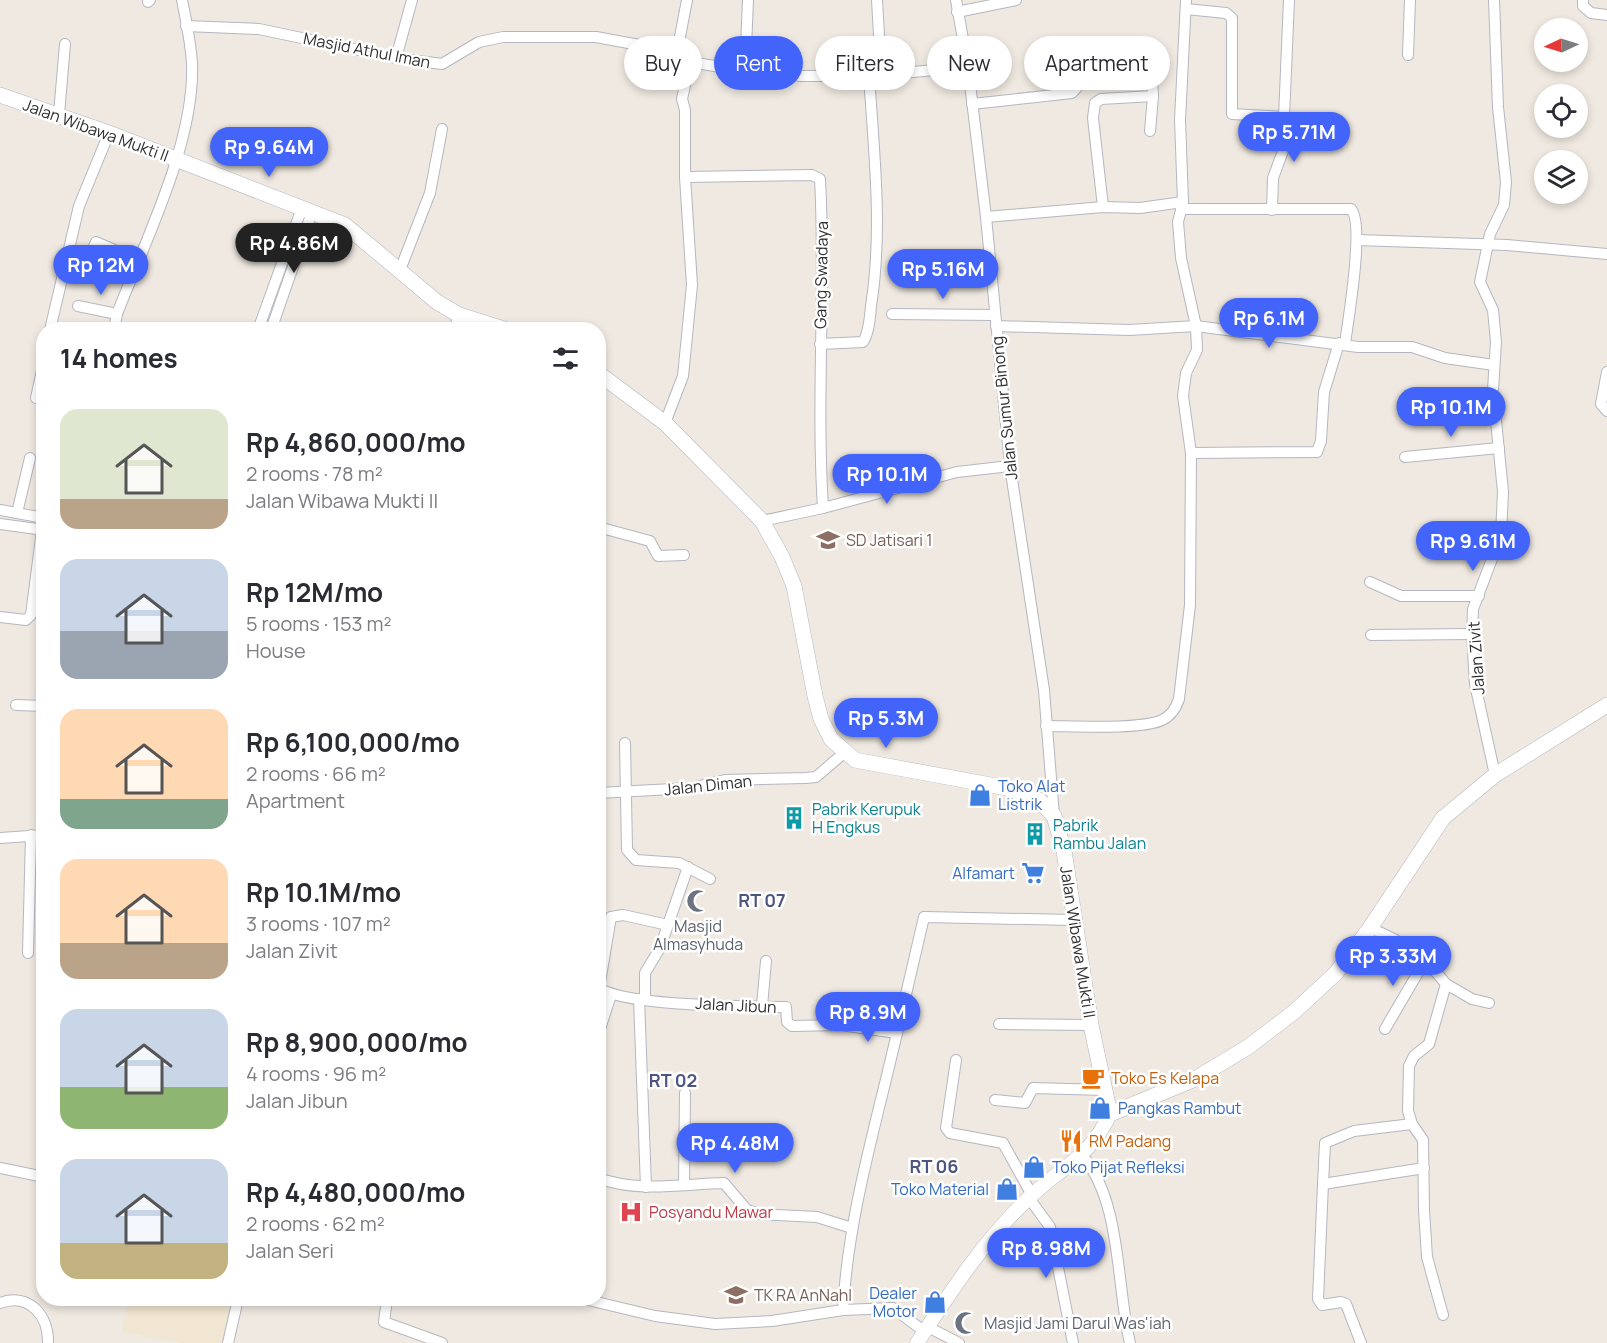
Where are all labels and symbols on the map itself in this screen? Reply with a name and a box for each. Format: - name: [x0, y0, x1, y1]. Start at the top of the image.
- north arrow: [1534, 18, 1588, 72]
- street label: Masjid Athul Iman: [302, 27, 432, 73]
- street label: Jalan Wibawa Mukti II: [20, 93, 172, 167]
- pin: Rp 5.71M: [1232, 112, 1356, 163]
- pin: Rp 9.64M: [207, 127, 331, 178]
- street label: Gang Swadaya: [809, 221, 833, 329]
- pin: Rp 4.86M: [232, 223, 356, 274]
- pin: Rp 12M: [52, 245, 150, 296]
- pin: Rp 5.16M: [881, 249, 1005, 300]
- pin: Rp 6.1M: [1214, 298, 1324, 349]
- street label: Jalan Sumur Binong: [986, 335, 1022, 481]
- pin: Rp 10.1M: [1389, 387, 1513, 438]
- pin: Rp 10.1M: [825, 454, 949, 505]
- pin: Rp 9.61M: [1411, 521, 1535, 572]
- school or university icon: SD Jatisari 1: [815, 527, 841, 553]
- place label: SD Jatisari 1: [846, 529, 933, 551]
- street label: Jalan Zivit: [1462, 621, 1490, 695]
- pin: Rp 5.3M: [831, 698, 941, 749]
- street label: Jalan Diman: [663, 769, 753, 801]
- place label: Toko Alat Listrik: [998, 775, 1065, 815]
- shop icon: Toko Alat Listrik: [967, 782, 993, 808]
- place label: Pabrik Kerupuk H Engkus: [812, 798, 922, 838]
- building icon: Pabrik Kerupuk H Engkus: [781, 805, 807, 831]
- place label: Pabrik Rambu Jalan: [1053, 814, 1146, 854]
- building icon: Pabrik Rambu Jalan: [1022, 821, 1048, 847]
- supermarket icon: Alfamart: [1020, 860, 1046, 886]
- place label: Alfamart: [952, 862, 1015, 884]
- street label: Jalan Wibawa Mukti II: [1055, 864, 1101, 1020]
- mosque icon: Masjid Almasyhuda: [685, 888, 711, 914]
- district label: RT 07: [738, 888, 786, 912]
- place label: Masjid Almasyhuda: [653, 915, 743, 955]
- pin: Rp 3.33M: [1331, 936, 1455, 987]
- street label: Jalan Jibun: [695, 992, 777, 1018]
- pin: Rp 8.9M: [813, 992, 923, 1043]
- cafe icon: Toko Es Kelapa: [1080, 1065, 1106, 1091]
- place label: Toko Es Kelapa: [1111, 1067, 1219, 1089]
- district label: RT 02: [649, 1068, 697, 1092]
- shop icon: Pangkas Rambut: [1087, 1095, 1113, 1121]
- place label: Pangkas Rambut: [1118, 1097, 1242, 1119]
- pin: Rp 4.48M: [673, 1123, 797, 1174]
- restaurant icon: RM Padang: [1058, 1128, 1084, 1154]
- place label: RM Padang: [1089, 1130, 1171, 1152]
- district label: RT 06: [910, 1154, 958, 1178]
- shop icon: Toko Pijat Refleksi: [1021, 1154, 1047, 1180]
- place label: Toko Pijat Refleksi: [1052, 1156, 1185, 1178]
- shop icon: Toko Material: [994, 1176, 1020, 1202]
- place label: Toko Material: [891, 1178, 989, 1200]
- hospital icon: Posyandu Mawar: [618, 1199, 644, 1225]
- place label: Posyandu Mawar: [649, 1201, 773, 1223]
- pin: Rp 8.98M: [984, 1228, 1108, 1279]
- school or university icon: TK RA AnNahl: [723, 1282, 749, 1308]
- place label: Dealer Motor: [869, 1282, 917, 1322]
- place label: TK RA AnNahl: [754, 1284, 852, 1306]
- shop icon: Dealer Motor: [922, 1289, 948, 1315]
- mosque icon: Masjid Jami Darul Was'iah: [953, 1310, 979, 1336]
- place label: Masjid Jami Darul Was'iah: [984, 1312, 1171, 1334]

